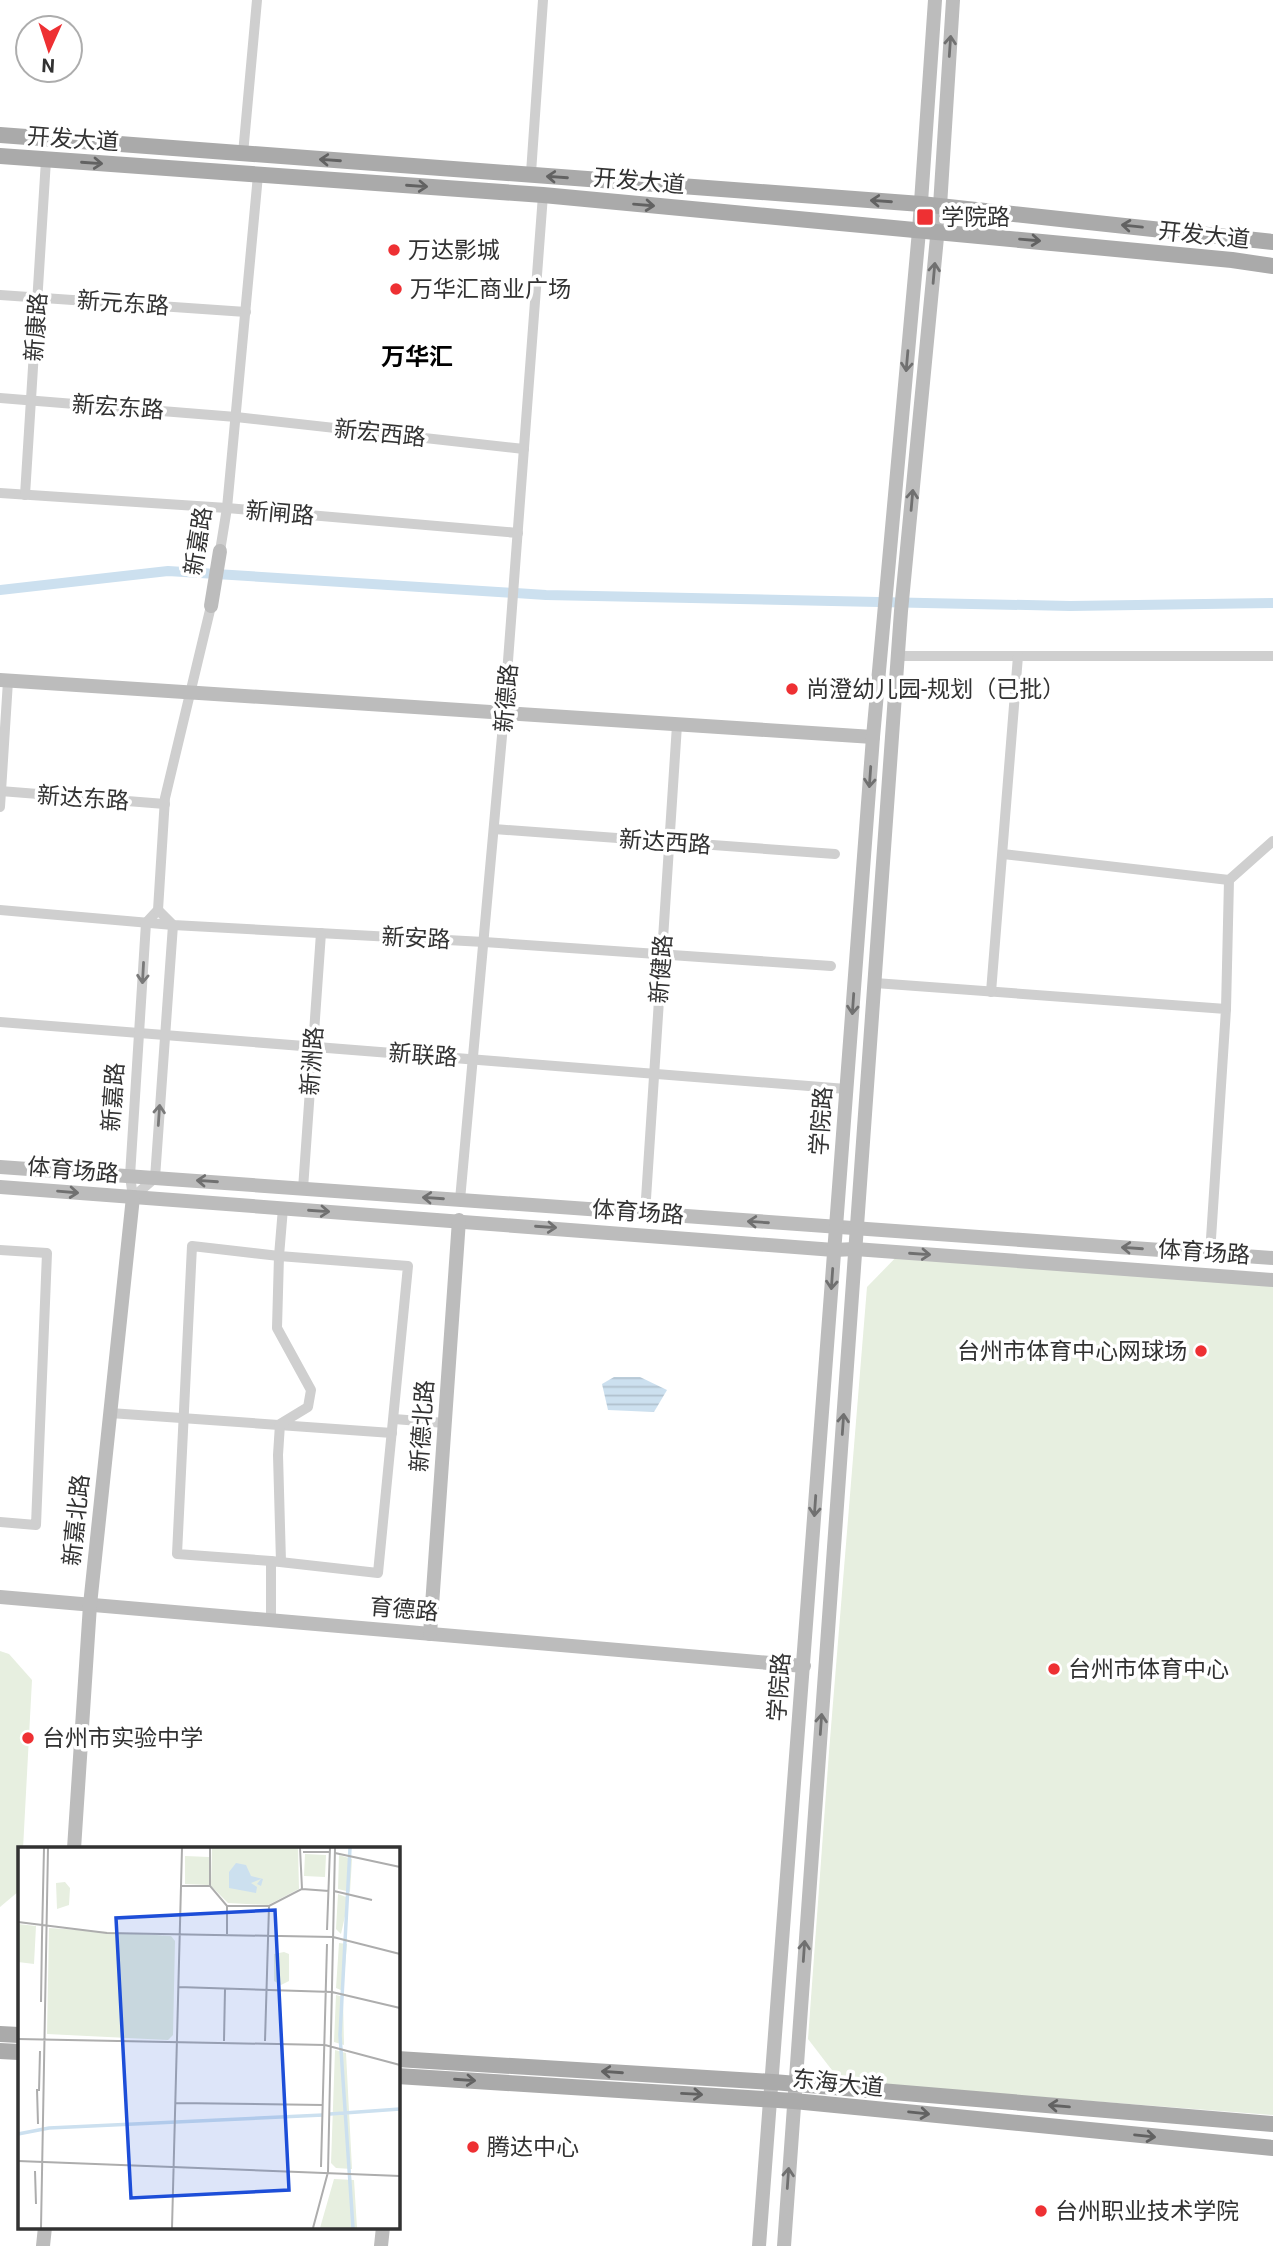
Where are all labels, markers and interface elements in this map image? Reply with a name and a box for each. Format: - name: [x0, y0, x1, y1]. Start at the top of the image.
- north arrow: [14, 14, 84, 84]
- one-way arrow: [944, 35, 957, 58]
- text: N: [41, 54, 55, 77]
- street label: 开发大道: [26, 123, 120, 156]
- one-way arrow: [319, 153, 342, 166]
- one-way arrow: [81, 157, 103, 170]
- street label: 开发大道: [592, 164, 686, 199]
- one-way arrow: [546, 170, 569, 183]
- one-way arrow: [405, 180, 428, 193]
- one-way arrow: [871, 194, 893, 207]
- one-way arrow: [632, 199, 655, 212]
- place label: 学院路: [941, 204, 1010, 231]
- marker: 学院路: [915, 207, 935, 227]
- street label: 开发大道: [1157, 217, 1251, 254]
- one-way arrow: [1121, 219, 1144, 232]
- one-way arrow: [1018, 234, 1041, 247]
- place label: 万达影城: [408, 237, 500, 264]
- marker: 万达影城: [386, 242, 402, 258]
- one-way arrow: [927, 262, 940, 285]
- place label: 万华汇商业广场: [410, 276, 571, 303]
- marker: 万华汇商业广场: [388, 281, 404, 297]
- street label: 新元东路: [76, 287, 170, 320]
- street label: 新康路: [21, 292, 52, 362]
- district label: 万华汇: [381, 343, 453, 371]
- one-way arrow: [900, 349, 913, 372]
- street label: 新宏东路: [71, 391, 165, 424]
- street label: 新宏西路: [333, 415, 427, 452]
- one-way arrow: [906, 489, 919, 511]
- street label: 新闸路: [244, 497, 316, 530]
- street label: 新嘉路: [180, 505, 217, 577]
- street label: 新德路: [490, 662, 523, 734]
- place label: 尚澄幼儿园-规划（已批）: [806, 676, 1065, 703]
- marker: 尚澄幼儿园-规划（已批）: [784, 681, 800, 697]
- one-way arrow: [863, 765, 876, 788]
- street label: 新达东路: [36, 782, 130, 815]
- street label: 新达西路: [618, 826, 712, 859]
- street label: 新安路: [381, 923, 451, 954]
- street label: 新健路: [646, 934, 677, 1004]
- one-way arrow: [136, 962, 149, 984]
- one-way arrow: [846, 992, 859, 1014]
- street label: 新洲路: [297, 1026, 328, 1096]
- street label: 新联路: [388, 1040, 458, 1071]
- street label: 新嘉路: [98, 1062, 129, 1132]
- street label: 学院路: [806, 1086, 837, 1156]
- one-way arrow: [153, 1103, 166, 1126]
- street label: 体育场路: [26, 1153, 120, 1188]
- one-way arrow: [195, 1175, 218, 1188]
- one-way arrow: [56, 1186, 79, 1199]
- one-way arrow: [422, 1192, 445, 1205]
- street label: 体育场路: [591, 1196, 685, 1229]
- one-way arrow: [308, 1204, 331, 1217]
- one-way arrow: [747, 1215, 770, 1228]
- one-way arrow: [534, 1221, 557, 1234]
- street label: 体育场路: [1157, 1236, 1251, 1269]
- one-way arrow: [1121, 1241, 1143, 1254]
- one-way arrow: [908, 1248, 930, 1261]
- one-way arrow: [825, 1268, 838, 1290]
- place label: 台州市体育中心网球场: [957, 1338, 1187, 1365]
- marker: 台州市体育中心网球场: [1193, 1343, 1209, 1359]
- street label: 新德北路: [406, 1379, 439, 1473]
- one-way arrow: [837, 1413, 850, 1436]
- street label: 新嘉北路: [58, 1473, 95, 1567]
- one-way arrow: [808, 1495, 821, 1517]
- street label: 育德路: [368, 1593, 440, 1626]
- street label: 学院路: [764, 1652, 795, 1722]
- place label: 台州市体育中心: [1068, 1656, 1229, 1683]
- marker: 台州市体育中心: [1046, 1661, 1062, 1677]
- one-way arrow: [815, 1713, 828, 1736]
- place label: 台州市实验中学: [42, 1725, 203, 1752]
- marker: 台州市实验中学: [20, 1730, 36, 1746]
- inset map: [18, 1847, 399, 2228]
- one-way arrow: [798, 1940, 811, 1963]
- street label: 东海大道: [791, 2065, 885, 2102]
- one-way arrow: [601, 2066, 624, 2079]
- one-way arrow: [454, 2074, 476, 2087]
- one-way arrow: [681, 2088, 703, 2101]
- one-way arrow: [1048, 2099, 1070, 2112]
- one-way arrow: [907, 2107, 930, 2120]
- one-way arrow: [1134, 2130, 1156, 2143]
- place label: 腾达中心: [487, 2134, 579, 2161]
- marker: 腾达中心: [465, 2139, 481, 2155]
- one-way arrow: [782, 2167, 795, 2190]
- place label: 台州职业技术学院: [1055, 2198, 1239, 2225]
- marker: 台州职业技术学院: [1033, 2203, 1049, 2219]

